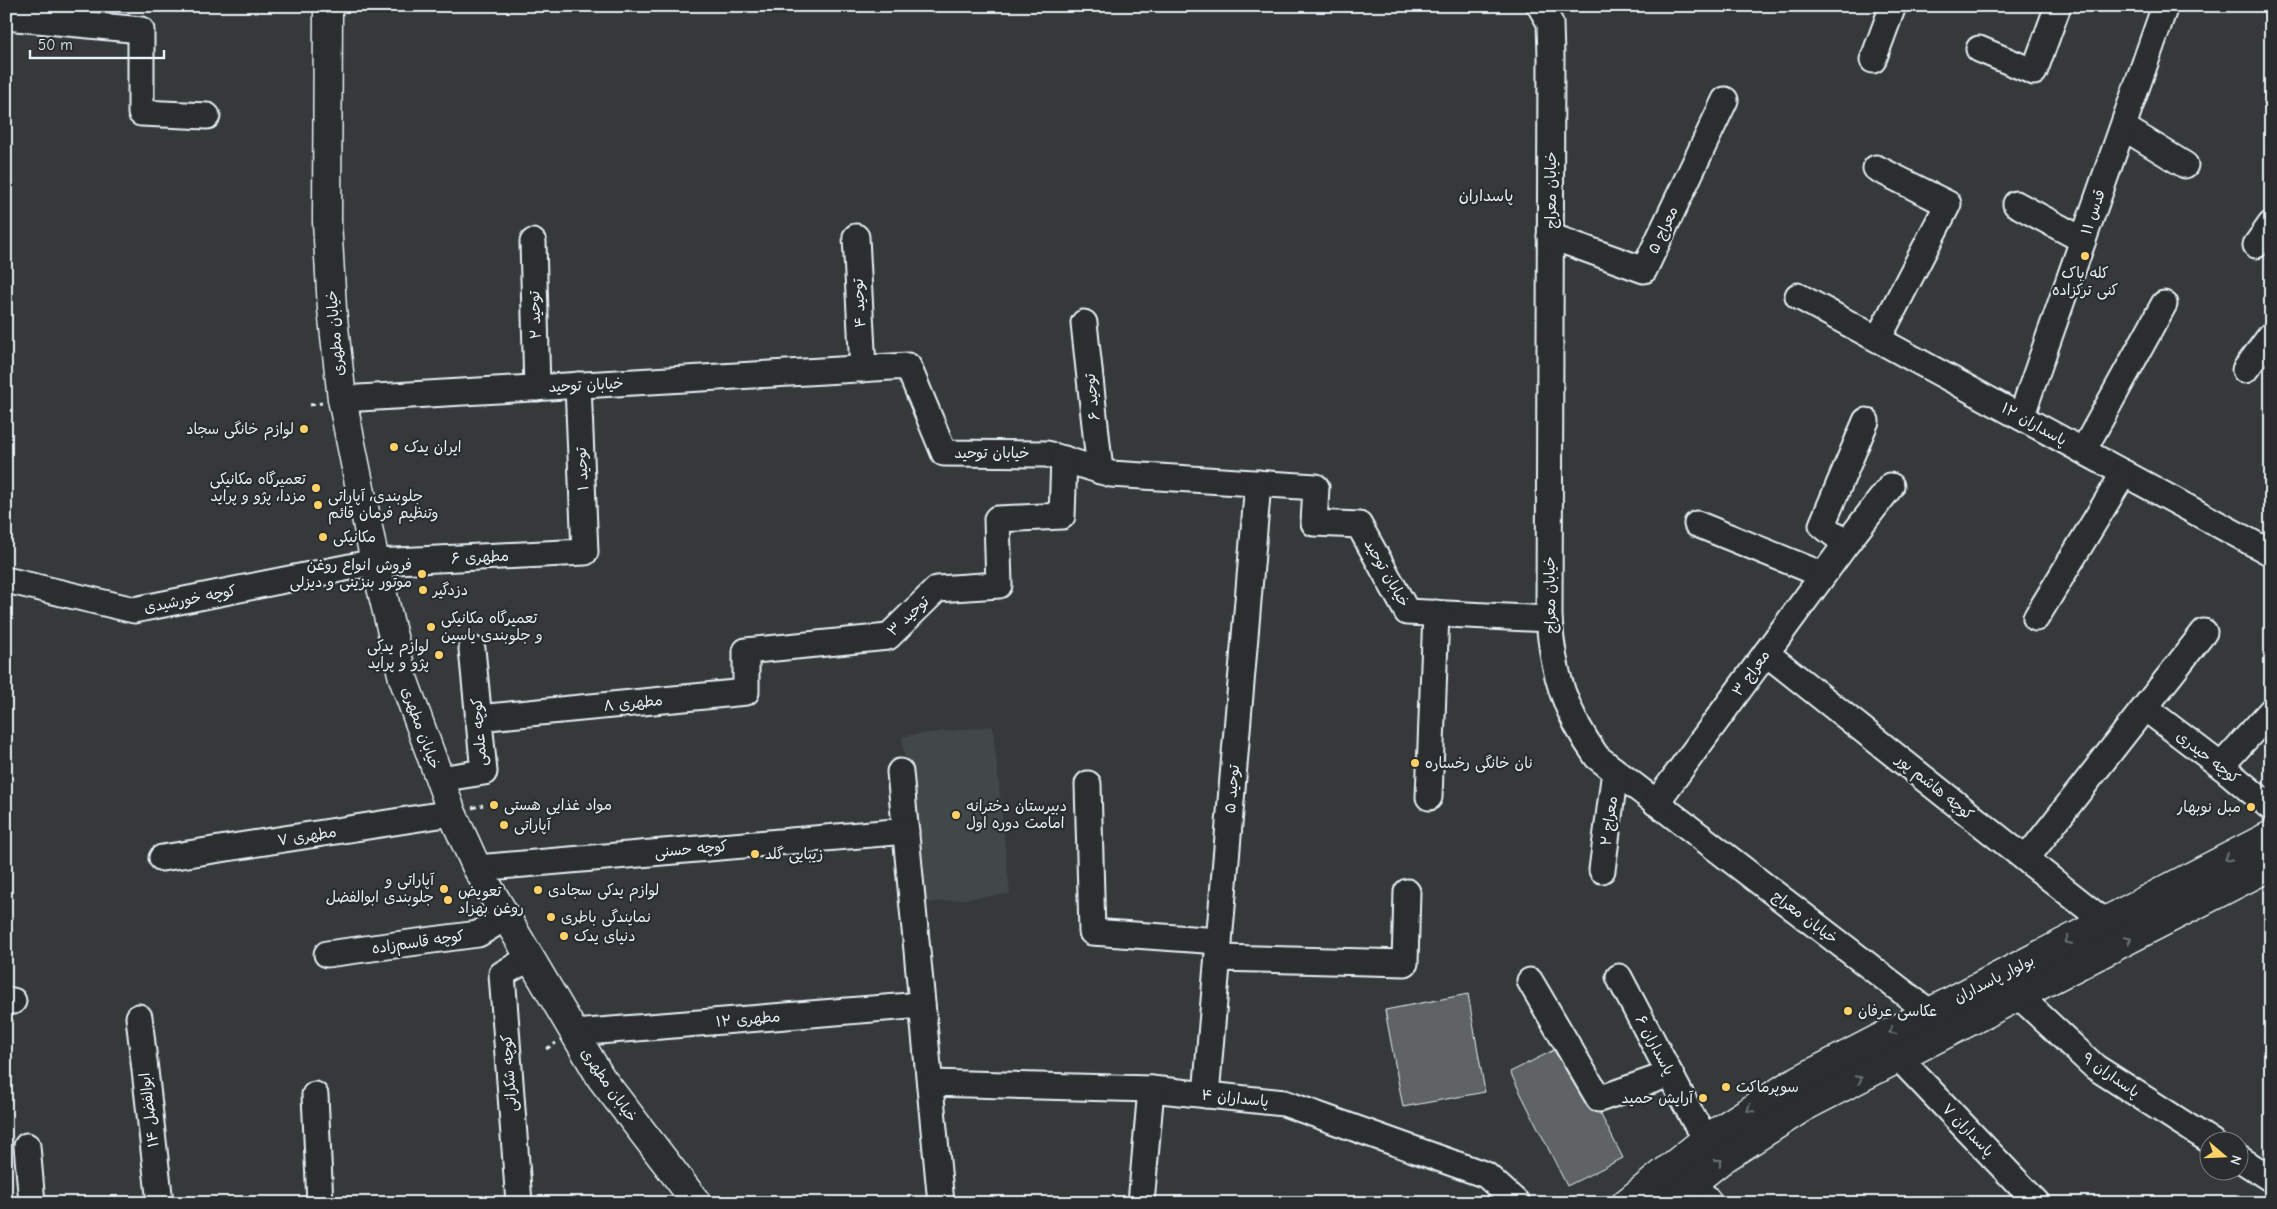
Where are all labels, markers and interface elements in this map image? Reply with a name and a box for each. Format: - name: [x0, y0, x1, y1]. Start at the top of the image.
- scale bar: [30, 28, 164, 60]
- text: 50 m: [38, 36, 73, 54]
- street label: خیابان معراج: [1542, 151, 1561, 229]
- district label: پاسداران: [1459, 187, 1513, 206]
- street label: قدس ۱۱: [2077, 187, 2109, 237]
- street label: معراج ۵: [1644, 203, 1683, 257]
- marker: کله پاک کنی ترکزاده: [2079, 250, 2091, 262]
- place label: کله پاک کنی ترکزاده: [2052, 264, 2118, 300]
- street label: توحید ۴: [849, 277, 869, 328]
- street label: خیابان مطهری: [322, 289, 348, 377]
- street label: توحید ۲: [525, 290, 545, 339]
- street label: توحید ۶: [1081, 372, 1103, 421]
- street label: خیابان توحید: [548, 374, 624, 396]
- street label: پاسداران ۱۲: [1998, 399, 2070, 450]
- place label: لوازم خانگی سجاد: [186, 420, 294, 441]
- marker: لوازم خانگی سجاد: [298, 423, 310, 435]
- place label: ایران یدک: [404, 438, 461, 456]
- marker: ایران یدک: [388, 441, 400, 453]
- street label: خیابان توحید: [954, 444, 1030, 462]
- street label: توحید ۱: [572, 446, 592, 491]
- place label: تعمیرگاه مکانیکی مزدا، پژو و پراید: [210, 470, 307, 506]
- marker: تعمیرگاه مکانیکی مزدا، پژو و پراید: [310, 482, 322, 494]
- place label: جلوبندی، آپاراتی وتنظیم فرمان قائم: [328, 487, 439, 525]
- marker: جلوبندی، آپاراتی وتنظیم فرمان قائم: [312, 499, 324, 511]
- place label: مکانیکی: [333, 528, 376, 547]
- marker: مکانیکی: [317, 531, 329, 543]
- street label: خیابان توحید: [1360, 536, 1414, 610]
- street label: مطهری ۶: [451, 546, 509, 568]
- place label: فروش انواع روغن موتور بنزینی و دیزلی: [290, 556, 412, 592]
- street label: خیابان معراج: [1540, 556, 1561, 634]
- marker: فروش انواع روغن موتور بنزینی و دیزلی: [416, 568, 428, 580]
- street label: کوچه خورشیدی: [142, 581, 238, 618]
- place label: دزدگیر: [431, 581, 468, 599]
- marker: دزدگیر: [417, 584, 429, 596]
- street label: توحید ۳: [883, 592, 933, 640]
- place label: تعمیرگاه مکانیکی و جلوبندی یاسین: [441, 609, 543, 645]
- marker: تعمیرگاه مکانیکی و جلوبندی یاسین: [425, 621, 437, 633]
- place label: لوازم یدکی پژو و پراید: [367, 637, 429, 673]
- street label: معراج ۳: [1728, 646, 1775, 700]
- marker: لوازم یدکی پژو و پراید: [433, 649, 445, 661]
- street label: خیابان مطهری: [398, 684, 444, 772]
- street label: مطهری ۸: [602, 691, 664, 715]
- street label: کوچه علمی: [468, 697, 491, 767]
- street label: کوچه حیدری: [2172, 727, 2243, 788]
- street label: کوچه هاشم پور: [1890, 750, 1977, 826]
- place label: نان خانگی رخساره: [1425, 754, 1533, 773]
- marker: نان خانگی رخساره: [1409, 757, 1421, 769]
- street label: توحید ۵: [1221, 763, 1243, 814]
- street label: معراج ۲: [1597, 795, 1622, 847]
- place label: مواد غذایی هستی: [504, 796, 612, 815]
- place label: دبیرستان دخترانه امامت دوره اول: [966, 797, 1067, 832]
- place label: مبل نوبهار: [2176, 798, 2241, 816]
- marker: مواد غذایی هستی: [488, 799, 500, 811]
- marker: مبل نوبهار: [2245, 801, 2257, 813]
- marker: دبیرستان دخترانه امامت دوره اول: [950, 809, 962, 821]
- place label: آپاراتی: [514, 816, 552, 835]
- marker: آپاراتی: [498, 819, 510, 831]
- street label: مطهری ۷: [276, 822, 338, 850]
- street label: کوچه حسنی: [654, 837, 728, 862]
- place label: زیبایی گلد: [765, 845, 823, 864]
- marker: زیبایی گلد: [749, 848, 761, 860]
- one-way arrow: [2224, 852, 2233, 862]
- place label: آپاراتی و جلوبندی ابوالفضل: [326, 871, 435, 907]
- place label: لوازم یدکی سجادی: [548, 881, 659, 902]
- place label: تعویض روغن بهزاد: [458, 882, 524, 917]
- marker: آپاراتی و جلوبندی ابوالفضل: [438, 883, 450, 895]
- marker: لوازم یدکی سجادی: [532, 884, 544, 896]
- street label: خیابان معراج: [1768, 887, 1841, 948]
- marker: تعویض روغن بهزاد: [442, 894, 454, 906]
- place label: نمایندگی باطری: [561, 908, 651, 927]
- marker: نمایندگی باطری: [545, 911, 557, 923]
- street label: کوچه قاسم‌زاده: [371, 927, 466, 960]
- place label: دنیای یدک: [574, 927, 635, 945]
- marker: دنیای یدک: [558, 930, 570, 942]
- one-way arrow: [2064, 935, 2073, 945]
- one-way arrow: [2122, 936, 2131, 946]
- street label: بولوار پاسداران: [1951, 951, 2038, 1008]
- place label: عکاسی عرفان: [1858, 1002, 1937, 1021]
- marker: عکاسی عرفان: [1842, 1005, 1854, 1017]
- street label: مطهری ۱۲: [715, 1007, 781, 1031]
- street label: پاسداران ۶: [1631, 1012, 1678, 1079]
- one-way arrow: [1888, 1025, 1897, 1035]
- street label: کوچه شکرانی: [497, 1034, 522, 1112]
- street label: خیابان مطهری: [577, 1045, 641, 1125]
- street label: پاسداران ۹: [2078, 1049, 2143, 1102]
- street label: ابوالفضل ۱۴: [135, 1072, 163, 1148]
- one-way arrow: [1853, 1075, 1862, 1085]
- place label: سوپرماکت: [1736, 1078, 1799, 1097]
- marker: سوپرماکت: [1720, 1081, 1732, 1093]
- street label: پاسداران ۴: [1200, 1086, 1270, 1111]
- place label: آرایش حمید: [1622, 1089, 1694, 1107]
- marker: آرایش حمید: [1697, 1092, 1709, 1104]
- street label: پاسداران ۷: [1938, 1100, 1998, 1161]
- one-way arrow: [1746, 1103, 1755, 1112]
- north arrow: [2200, 1132, 2250, 1182]
- text: N: [2226, 1153, 2245, 1167]
- one-way arrow: [1713, 1159, 1723, 1168]

